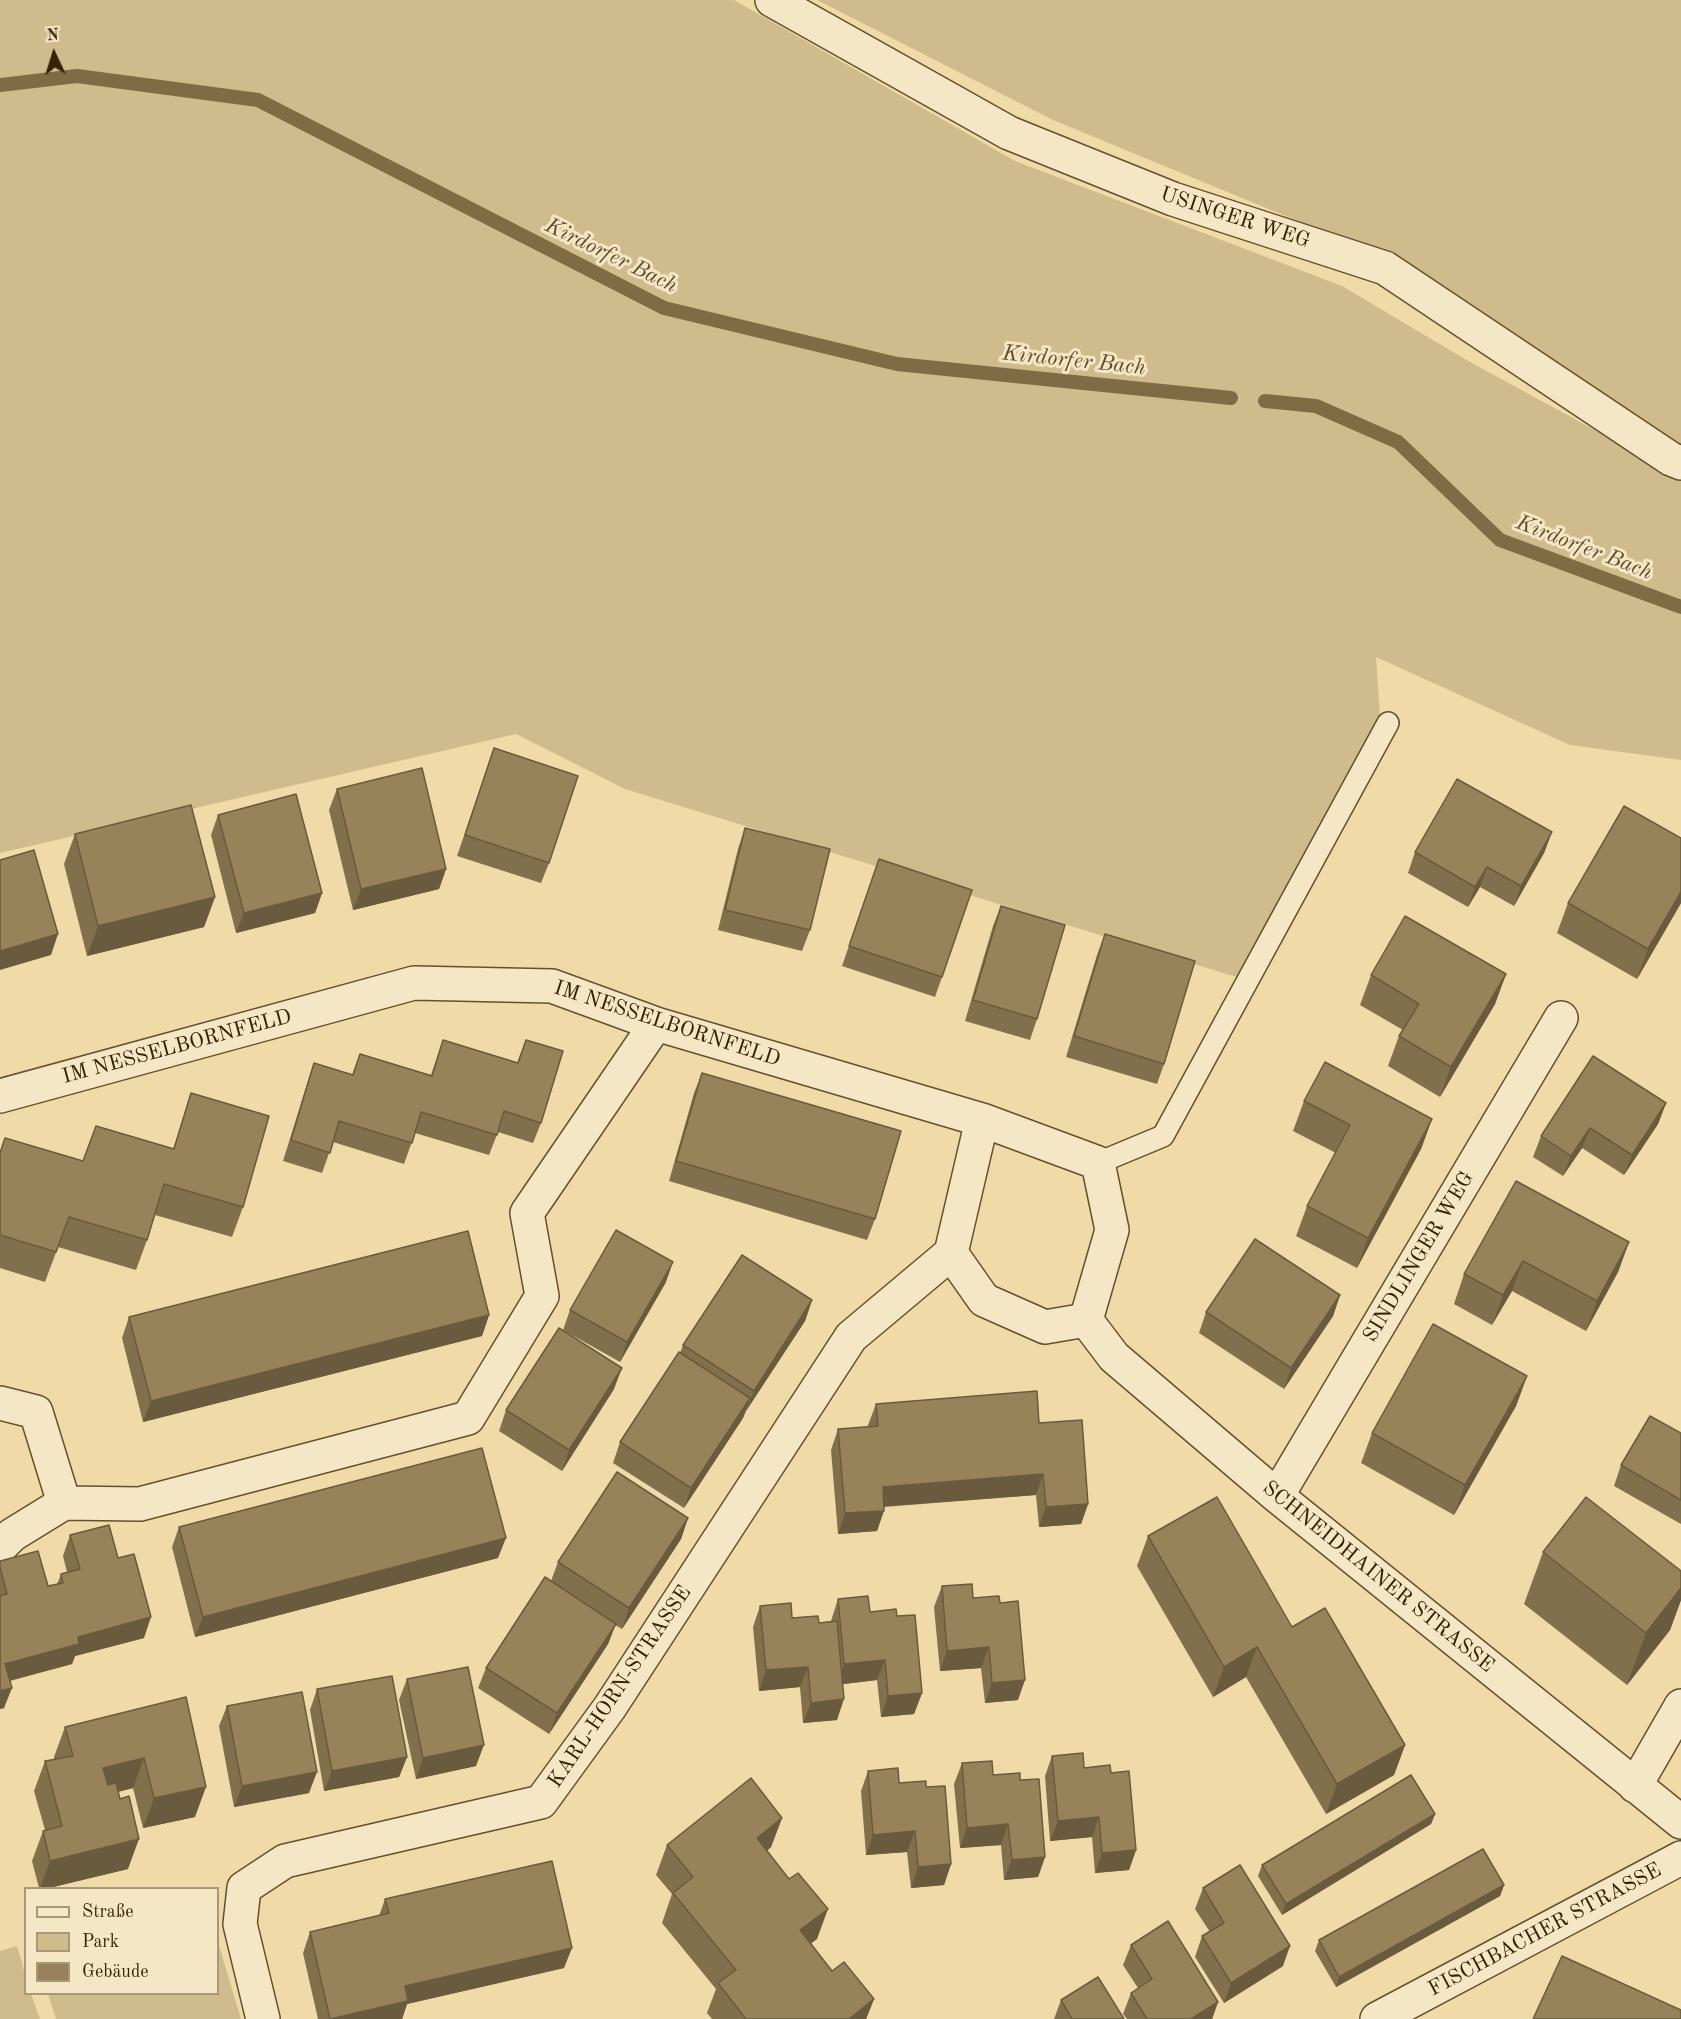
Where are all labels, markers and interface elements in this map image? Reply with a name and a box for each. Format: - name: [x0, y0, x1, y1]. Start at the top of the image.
- north arrow: [24, 24, 84, 84]
- text: N: [46, 28, 59, 44]
- street label: USINGER WEG: [1157, 182, 1313, 254]
- water label: Kirdorfer Bach: [541, 213, 681, 299]
- water label: Kirdorfer Bach: [1001, 340, 1147, 382]
- water label: Kirdorfer Bach: [1512, 510, 1656, 586]
- street label: IM NESSELBORNFELD: [551, 975, 783, 1073]
- street label: IM NESSELBORNFELD: [59, 1004, 295, 1090]
- street label: SINDLINGER WEG: [1358, 1167, 1480, 1347]
- street label: SCHNEIDHAINER STRASSE: [1257, 1476, 1499, 1678]
- street label: KARL-HORN-STRASSE: [543, 1581, 697, 1793]
- street label: FISCHBACHER STRASSE: [1424, 1858, 1666, 2002]
- legend: [24, 1887, 219, 1995]
- text: Straße: [82, 1903, 133, 1921]
- text: Park: [82, 1933, 119, 1951]
- text: Gebäude: [82, 1963, 149, 1981]

